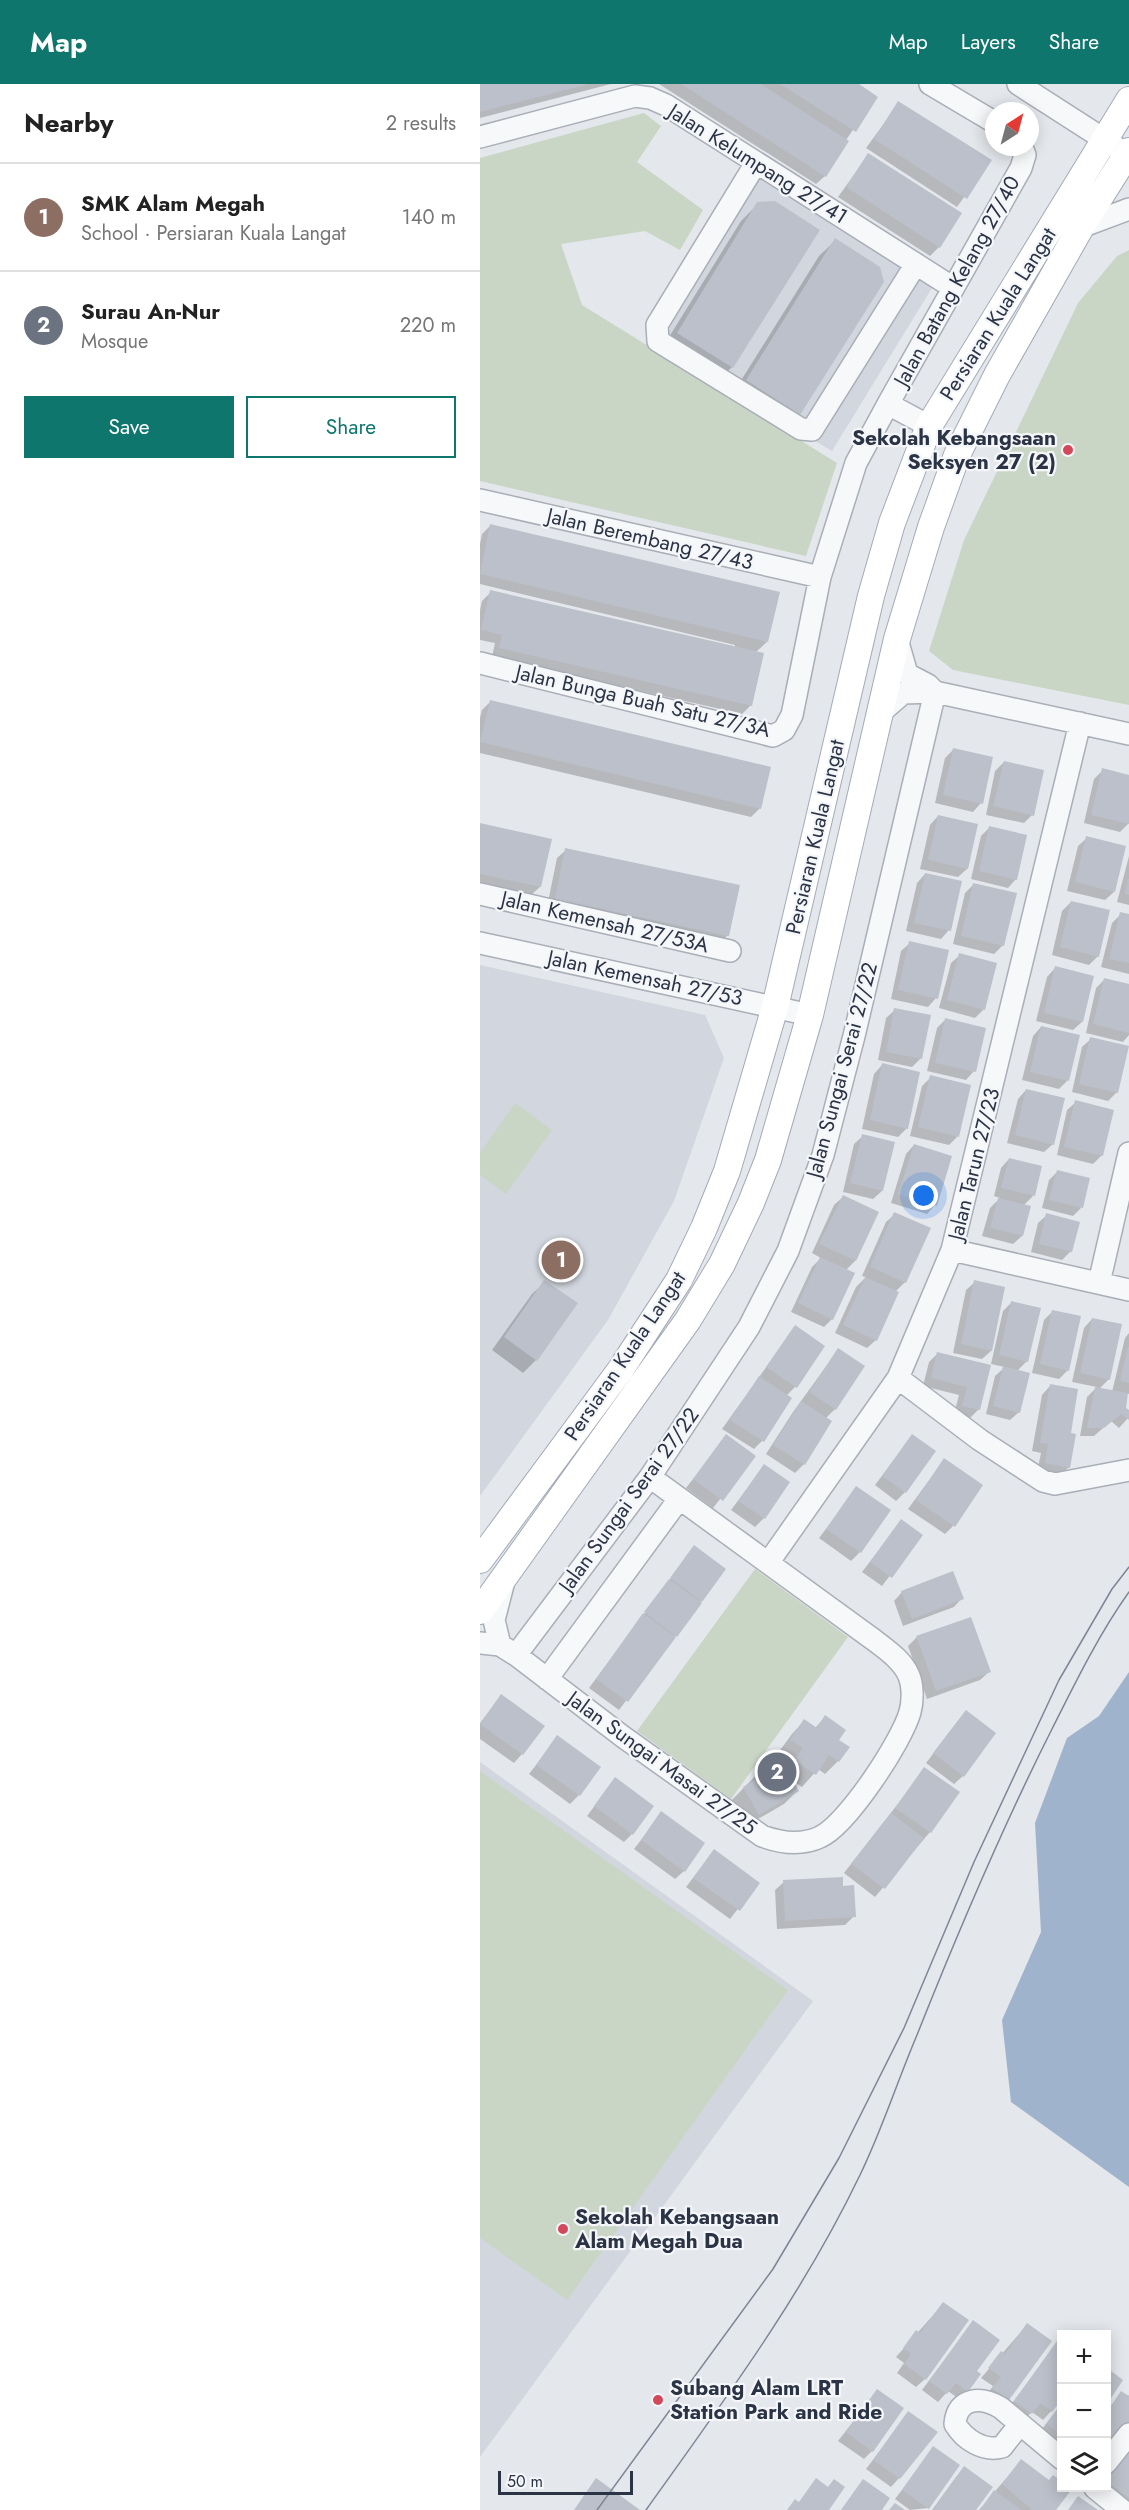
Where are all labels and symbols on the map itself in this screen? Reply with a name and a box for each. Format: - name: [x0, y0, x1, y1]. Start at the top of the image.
- street label: Jalan Kelumpang 27/41: [660, 95, 853, 231]
- north arrow: [985, 102, 1039, 156]
- street label: Jalan Batang Kelang 27/40: [885, 170, 1027, 394]
- street label: Persiaran Kuala Langat: [933, 222, 1063, 406]
- place label: Sekolah Kebangsaan Seksyen 27 (2): [852, 423, 1056, 477]
- marker: Sekolah Kebangsaan Seksyen 27 (2): [1061, 443, 1075, 457]
- street label: Jalan Berembang 27/43: [541, 500, 756, 577]
- street label: Jalan Bunga Buah Satu 27/3A: [510, 656, 773, 745]
- street label: Persiaran Kuala Langat: [778, 737, 852, 937]
- street label: Jalan Kemensah 27/53A: [495, 883, 712, 961]
- street label: Jalan Kemensah 27/53: [542, 942, 745, 1013]
- street label: Jalan Sungai Serai 27/22: [798, 959, 885, 1184]
- street label: Jalan Tarun 27/23: [940, 1085, 1007, 1246]
- your location: [909, 1181, 938, 1210]
- pin: 1: [542, 1238, 580, 1282]
- street label: Persiaran Kuala Langat: [557, 1265, 693, 1447]
- street label: Jalan Sungai Serai 27/22: [550, 1401, 706, 1601]
- street label: Jalan Sungai Masai 27/25: [559, 1682, 763, 1842]
- pin: 2: [758, 1750, 796, 1794]
- place label: Sekolah Kebangsaan Alam Megah Dua: [574, 2202, 779, 2256]
- marker: Sekolah Kebangsaan Alam Megah Dua: [556, 2222, 570, 2236]
- place label: Subang Alam LRT Station Park and Ride: [670, 2373, 882, 2427]
- marker: Subang Alam LRT Station Park and Ride: [651, 2393, 665, 2407]
- scale bar: [498, 2468, 633, 2496]

